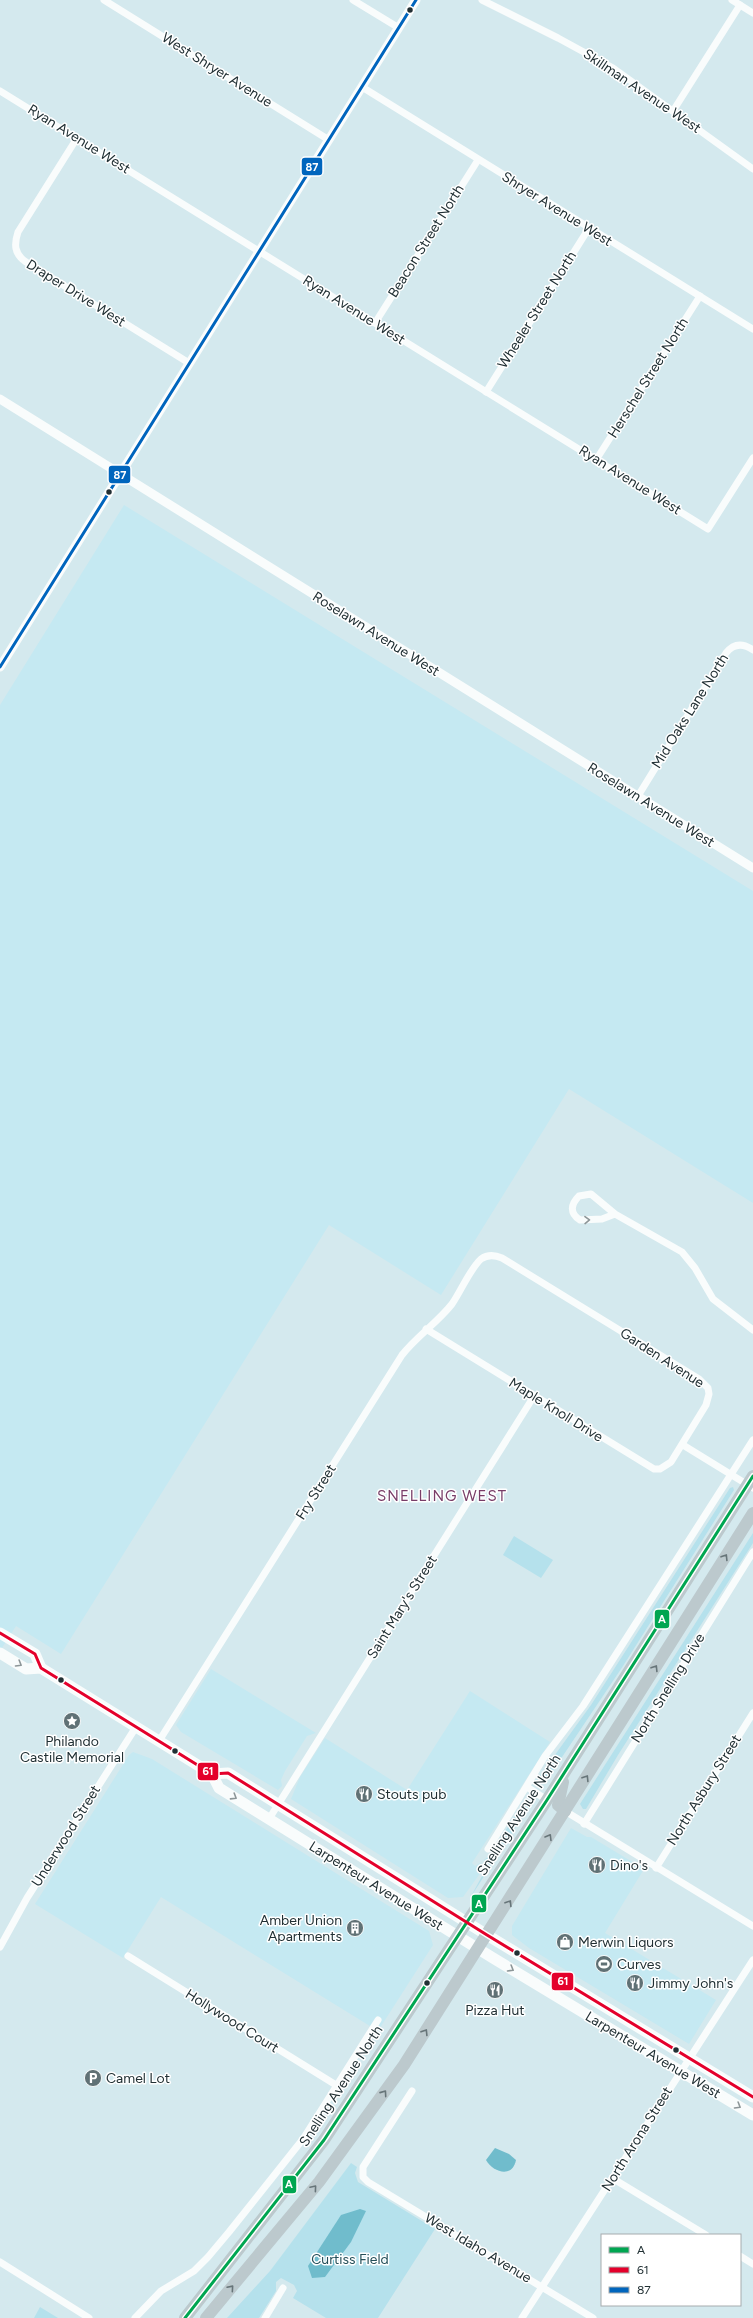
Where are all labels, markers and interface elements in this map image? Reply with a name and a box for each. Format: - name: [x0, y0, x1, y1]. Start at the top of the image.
- unlabelled marker: [405, 5, 415, 15]
- street label: West Shryer Avenue: [159, 29, 276, 111]
- street label: Skillman Avenue West: [580, 45, 704, 137]
- street label: Ryan Avenue West: [25, 101, 133, 177]
- line badge: 87: [301, 157, 323, 176]
- text: 87: [306, 161, 318, 174]
- street label: Shryer Avenue West: [499, 168, 615, 250]
- street label: Beacon Street North: [384, 181, 468, 301]
- street label: Wheeler Street North: [494, 248, 580, 372]
- street label: Draper Drive West: [23, 256, 129, 330]
- street label: Ryan Avenue West: [300, 272, 408, 348]
- street label: Herschel Street North: [604, 315, 692, 441]
- street label: Ryan Avenue West: [576, 442, 684, 518]
- line badge: 87: [108, 465, 131, 484]
- text: 87: [114, 469, 126, 482]
- unlabelled marker: [104, 487, 114, 497]
- street label: Roselawn Avenue West: [309, 588, 443, 680]
- street label: Mid Oaks Lane North: [648, 651, 732, 771]
- street label: Roselawn Avenue West: [584, 759, 718, 851]
- one-way arrow: [584, 1216, 590, 1224]
- street label: Garden Avenue: [617, 1324, 708, 1392]
- street label: Maple Knoll Drive: [506, 1374, 607, 1446]
- street label: Fry Street: [292, 1461, 340, 1523]
- district label: SNELLING WEST: [377, 1487, 507, 1505]
- street label: Saint Mary's Street: [363, 1552, 441, 1662]
- one-way arrow: [721, 1554, 728, 1561]
- line badge: A: [654, 1609, 670, 1629]
- text: A: [658, 1613, 666, 1626]
- street label: North Snelling Drive: [628, 1630, 709, 1746]
- one-way arrow: [15, 1660, 22, 1667]
- one-way arrow: [650, 1665, 658, 1672]
- unlabelled marker: [56, 1675, 66, 1685]
- place icon: Philando Castile Memorial: [62, 1711, 82, 1731]
- street label: North Asbury Street: [663, 1732, 745, 1848]
- place label: Philando Castile Memorial: [20, 1733, 124, 1766]
- unlabelled marker: [170, 1746, 180, 1756]
- street label: Snelling Avenue North: [474, 1751, 565, 1879]
- line badge: 61: [197, 1762, 219, 1781]
- text: 61: [202, 1765, 214, 1778]
- one-way arrow: [581, 1775, 588, 1782]
- street label: Underwood Street: [28, 1782, 104, 1890]
- restaurant icon: Stouts pub: [354, 1784, 374, 1804]
- place label: Stouts pub: [377, 1786, 446, 1803]
- one-way arrow: [230, 1792, 237, 1800]
- one-way arrow: [545, 1834, 552, 1841]
- street label: Larpenteur Avenue West: [306, 1838, 446, 1934]
- restaurant icon: Dino's: [587, 1855, 607, 1875]
- place label: Dino's: [610, 1857, 648, 1874]
- line badge: A: [471, 1894, 487, 1913]
- text: A: [475, 1898, 483, 1911]
- one-way arrow: [504, 1900, 511, 1907]
- place label: Amber Union Apartments: [260, 1912, 342, 1945]
- building icon: Amber Union Apartments: [345, 1918, 365, 1938]
- shop icon: Merwin Liquors: [555, 1932, 575, 1952]
- place label: Merwin Liquors: [578, 1934, 674, 1951]
- unlabelled marker: [512, 1948, 522, 1958]
- sports icon: Curves: [594, 1954, 614, 1974]
- place label: Curves: [617, 1956, 661, 1973]
- one-way arrow: [507, 1964, 514, 1972]
- line badge: 61: [551, 1972, 574, 1991]
- restaurant icon: Jimmy John's: [625, 1973, 645, 1993]
- text: 61: [557, 1975, 569, 1988]
- place label: Jimmy John's: [648, 1975, 733, 1992]
- unlabelled marker: [422, 1978, 432, 1988]
- restaurant icon: Pizza Hut: [485, 1980, 505, 2000]
- street label: Hollywood Court: [182, 1985, 282, 2057]
- place label: Pizza Hut: [465, 2002, 525, 2019]
- street label: Larpenteur Avenue West: [582, 2008, 724, 2102]
- street label: Snelling Avenue North: [296, 2022, 387, 2150]
- one-way arrow: [420, 2029, 428, 2036]
- unlabelled marker: [671, 2045, 681, 2055]
- parking icon: Camel Lot: [83, 2068, 103, 2088]
- place label: Camel Lot: [106, 2070, 170, 2087]
- street label: North Arona Street: [598, 2084, 676, 2194]
- one-way arrow: [379, 2090, 387, 2097]
- one-way arrow: [734, 2101, 741, 2108]
- line badge: A: [282, 2175, 297, 2194]
- text: A: [285, 2178, 293, 2191]
- one-way arrow: [310, 2185, 317, 2193]
- street label: West Idaho Avenue: [421, 2209, 535, 2287]
- legend: [601, 2234, 741, 2306]
- text: A: [637, 2243, 645, 2257]
- park label: Curtiss Field: [311, 2251, 389, 2268]
- text: 61: [637, 2263, 649, 2277]
- text: 87: [637, 2283, 651, 2297]
- one-way arrow: [227, 2285, 234, 2293]

